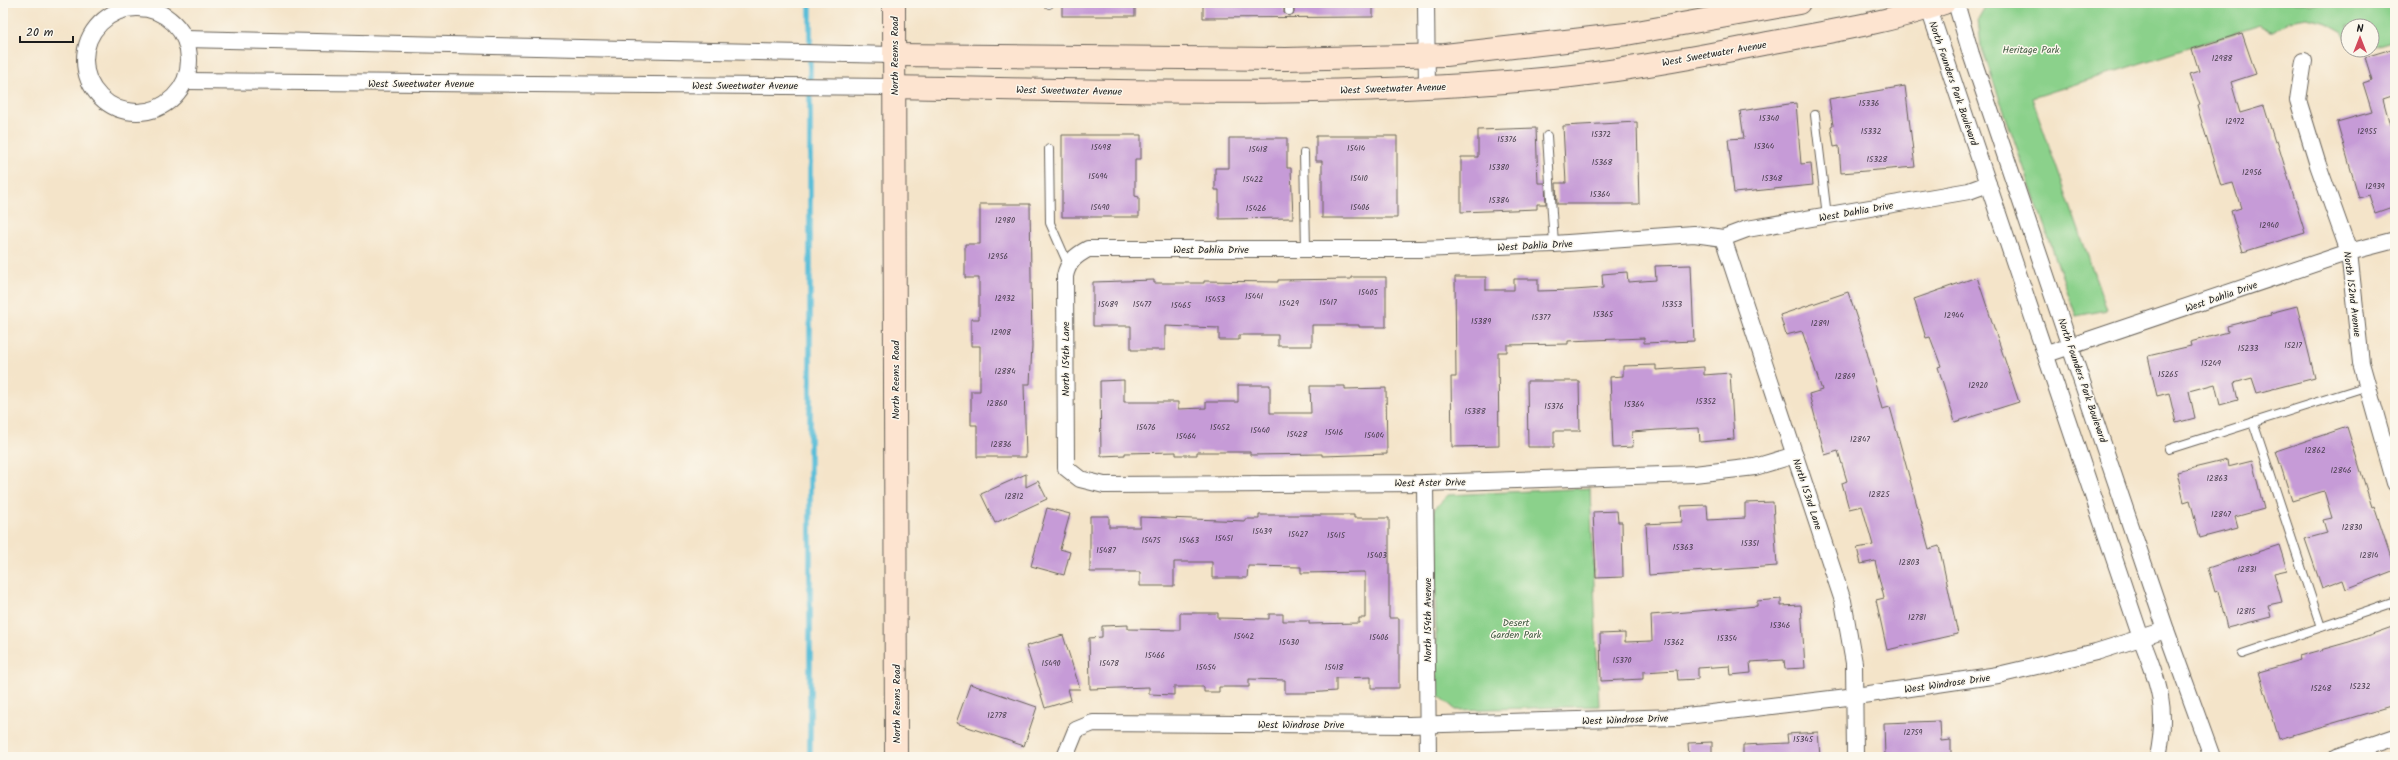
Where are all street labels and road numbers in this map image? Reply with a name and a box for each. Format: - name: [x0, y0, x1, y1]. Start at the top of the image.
- street label: North Reems Road: [887, 16, 903, 95]
- street label: North Founders Park Boulevard: [1924, 19, 1982, 149]
- street label: West Sweetwater Avenue: [1661, 37, 1768, 71]
- street label: West Sweetwater Avenue: [368, 76, 474, 92]
- street label: West Sweetwater Avenue: [692, 78, 798, 94]
- street label: West Sweetwater Avenue: [1340, 79, 1447, 99]
- street label: West Sweetwater Avenue: [1016, 82, 1123, 100]
- street label: West Dahlia Drive: [1818, 197, 1895, 226]
- street label: West Dahlia Drive: [1497, 236, 1574, 256]
- street label: West Dahlia Drive: [1173, 242, 1249, 258]
- street label: North 152nd Avenue: [2339, 250, 2365, 338]
- street label: West Dahlia Drive: [2183, 277, 2260, 317]
- street label: North Founders Park Boulevard: [2053, 316, 2111, 446]
- street label: North 154th Lane: [1058, 321, 1074, 397]
- street label: North Reems Road: [888, 340, 904, 419]
- street label: North 153rd Lane: [1788, 456, 1826, 533]
- street label: West Aster Drive: [1394, 474, 1466, 492]
- street label: North 154th Avenue: [1420, 577, 1436, 662]
- street label: North Reems Road: [889, 664, 905, 743]
- street label: West Windrose Drive: [1903, 670, 1992, 698]
- street label: West Windrose Drive: [1582, 710, 1669, 730]
- street label: West Windrose Drive: [1258, 717, 1345, 733]

